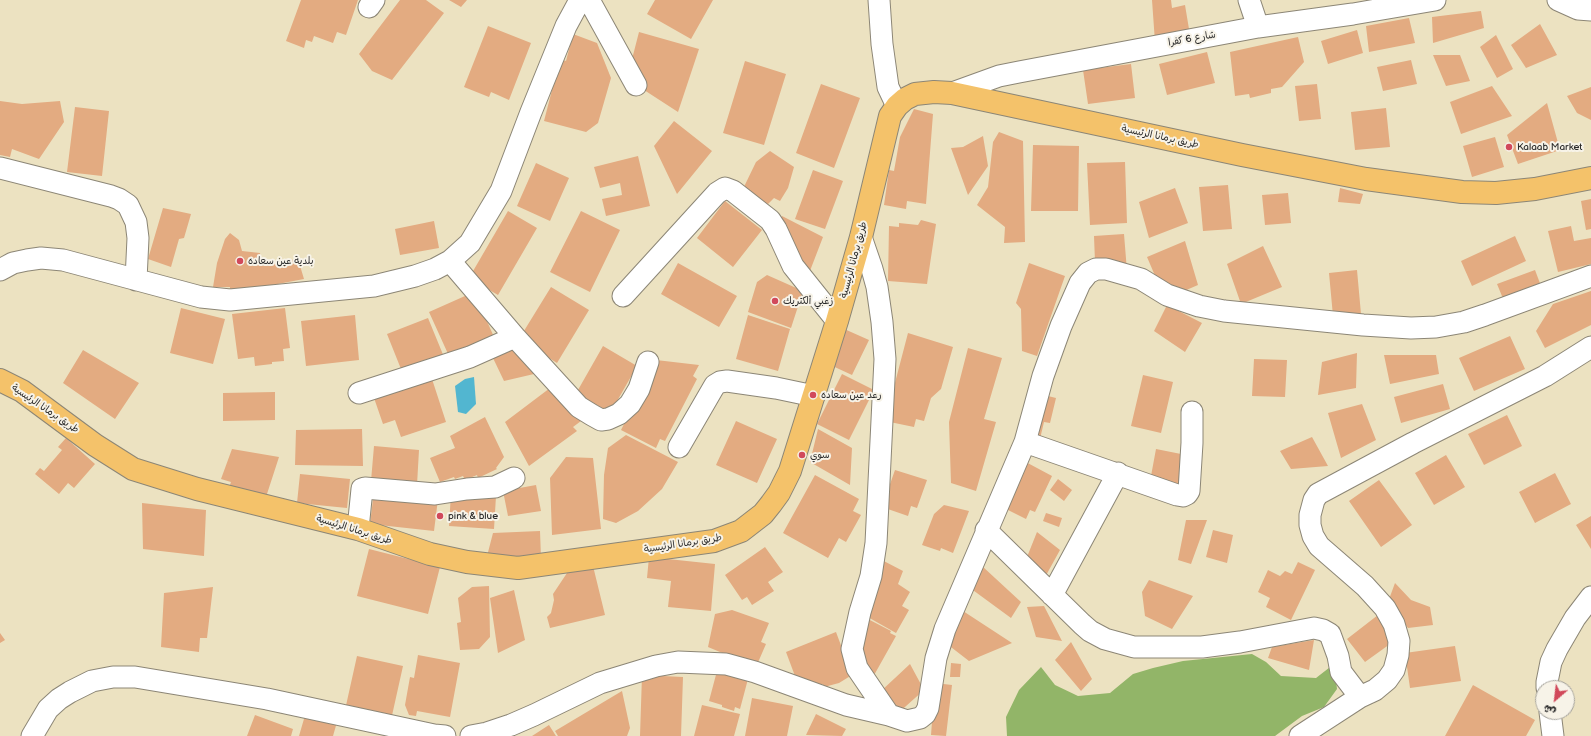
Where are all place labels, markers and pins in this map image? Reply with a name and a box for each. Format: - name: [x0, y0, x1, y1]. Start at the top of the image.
- place label: Kalaab Market: [1517, 141, 1582, 153]
- marker: Kalaab Market: [1504, 142, 1514, 152]
- place label: بلدية عين سعاده: [248, 255, 314, 267]
- marker: بلدية عين سعاده: [235, 256, 245, 266]
- place label: زغبي ألكتريك: [783, 295, 833, 307]
- marker: زغبي ألكتريك: [770, 296, 780, 306]
- place label: رعد عين سعاده: [821, 389, 881, 401]
- marker: رعد عين سعاده: [808, 390, 818, 400]
- place label: سوي: [810, 449, 830, 461]
- marker: سوي: [797, 450, 807, 460]
- place label: pink & blue: [448, 510, 498, 522]
- marker: pink & blue: [435, 511, 445, 521]

